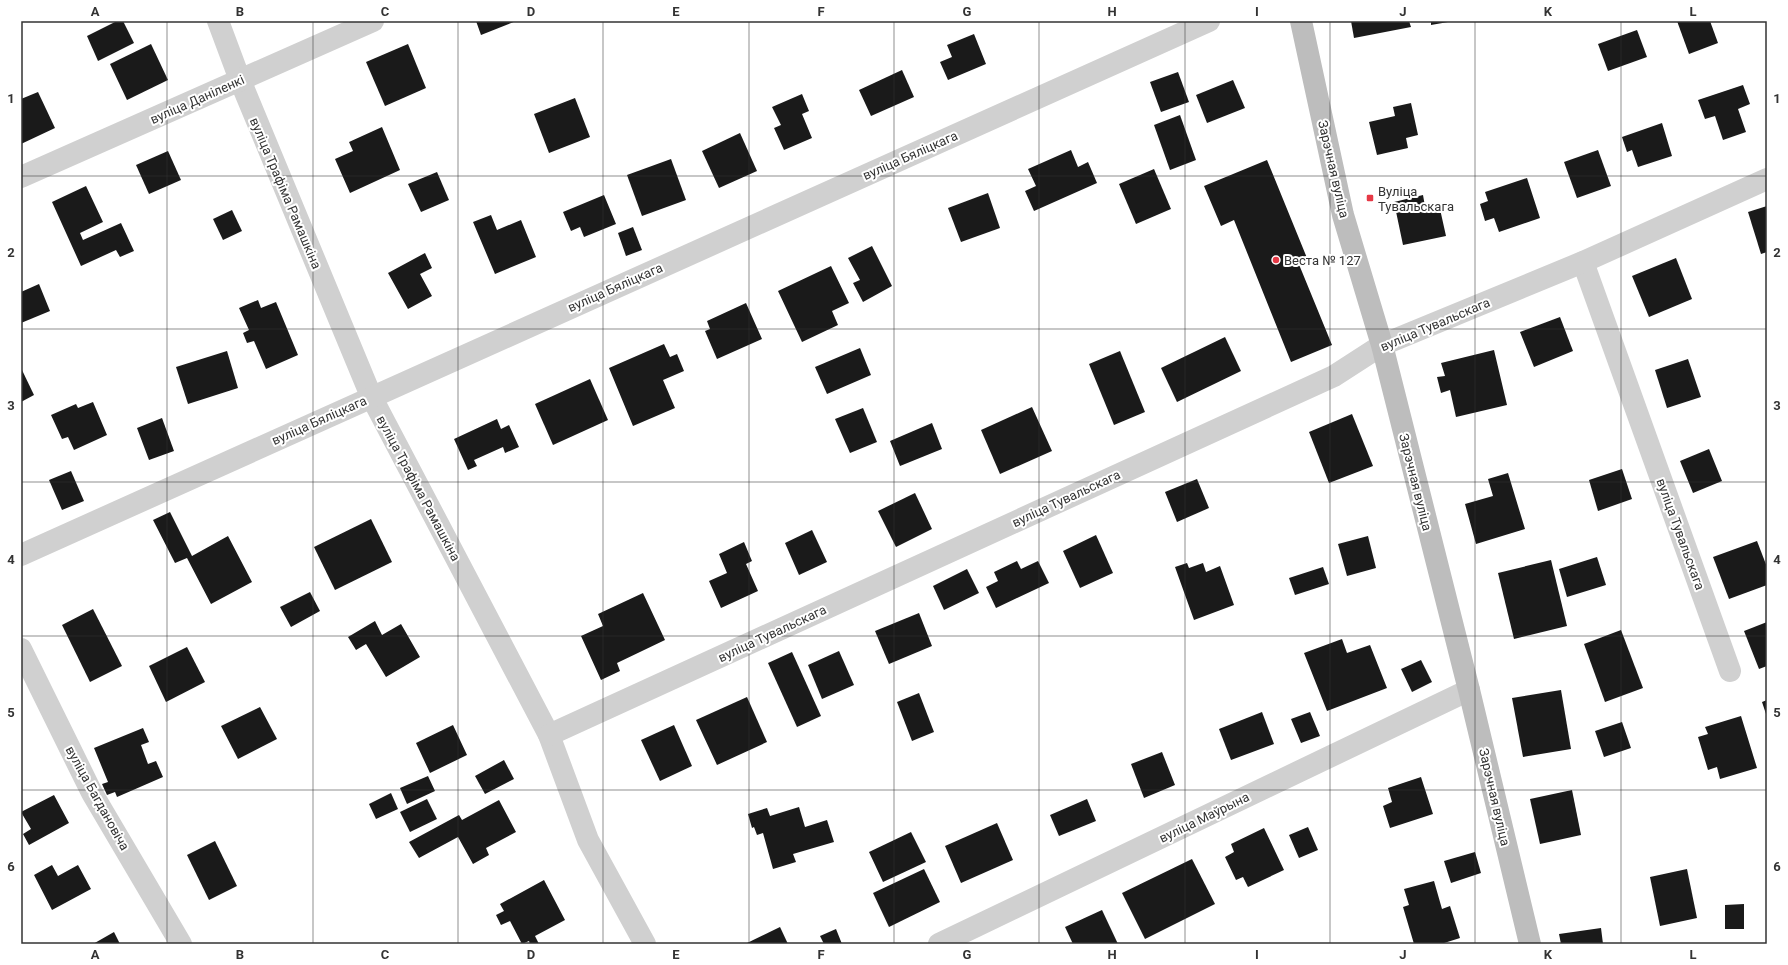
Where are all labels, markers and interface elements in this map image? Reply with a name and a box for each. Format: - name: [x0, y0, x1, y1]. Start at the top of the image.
- text: A: [91, 4, 100, 19]
- text: B: [236, 4, 244, 19]
- text: C: [381, 4, 390, 19]
- text: D: [527, 4, 535, 19]
- text: E: [672, 4, 680, 19]
- text: F: [817, 4, 825, 19]
- text: G: [963, 4, 972, 19]
- text: H: [1107, 4, 1117, 19]
- text: I: [1255, 4, 1259, 19]
- text: J: [1399, 4, 1407, 19]
- text: K: [1544, 4, 1553, 19]
- text: L: [1689, 4, 1697, 19]
- street label: вуліца Даніленкі: [148, 72, 247, 127]
- text: 1: [7, 91, 15, 106]
- text: 1: [1773, 91, 1781, 106]
- street label: вуліца Трафіма Рамашкіна: [247, 115, 324, 271]
- street label: Зарэчная вуліца: [1315, 119, 1352, 219]
- street label: вуліца Бяліцкага: [860, 128, 960, 183]
- place label: Вуліца Тувальскага: [1378, 184, 1454, 214]
- marker: Вуліца Тувальскага: [1365, 193, 1375, 203]
- text: 2: [7, 245, 15, 260]
- text: 2: [1773, 245, 1781, 260]
- place label: Веста № 127: [1284, 253, 1361, 268]
- marker: Веста № 127: [1271, 255, 1281, 265]
- street label: вуліца Бяліцкага: [565, 260, 665, 315]
- street label: вуліца Тувальскага: [1378, 295, 1492, 354]
- street label: вуліца Бяліцкага: [269, 393, 369, 448]
- text: 3: [7, 398, 15, 413]
- text: 3: [1773, 398, 1781, 413]
- street label: вуліца Трафіма Рамашкіна: [374, 413, 463, 564]
- street label: Зарэчная вуліца: [1396, 432, 1435, 532]
- street label: вуліца Тувальскага: [1010, 467, 1123, 530]
- street label: вуліца Тувальскага: [1653, 476, 1708, 592]
- text: 4: [7, 552, 15, 567]
- text: 4: [1773, 552, 1781, 567]
- street label: вуліца Тувальскага: [716, 602, 829, 665]
- text: 5: [7, 705, 15, 720]
- text: 5: [1773, 705, 1781, 720]
- street label: вуліца Багдановіча: [63, 743, 132, 853]
- street label: Зарэчная вуліца: [1476, 747, 1513, 847]
- street label: вуліца Маўрына: [1157, 789, 1252, 846]
- text: 6: [7, 859, 15, 874]
- text: 6: [1773, 859, 1781, 874]
- text: A: [91, 947, 100, 962]
- text: B: [236, 947, 244, 962]
- text: C: [381, 947, 390, 962]
- text: D: [527, 947, 535, 962]
- text: E: [672, 947, 680, 962]
- text: F: [817, 947, 825, 962]
- text: G: [963, 947, 972, 962]
- text: H: [1107, 947, 1117, 962]
- text: I: [1255, 947, 1259, 962]
- text: J: [1399, 947, 1407, 962]
- text: K: [1544, 947, 1553, 962]
- text: L: [1689, 947, 1697, 962]

